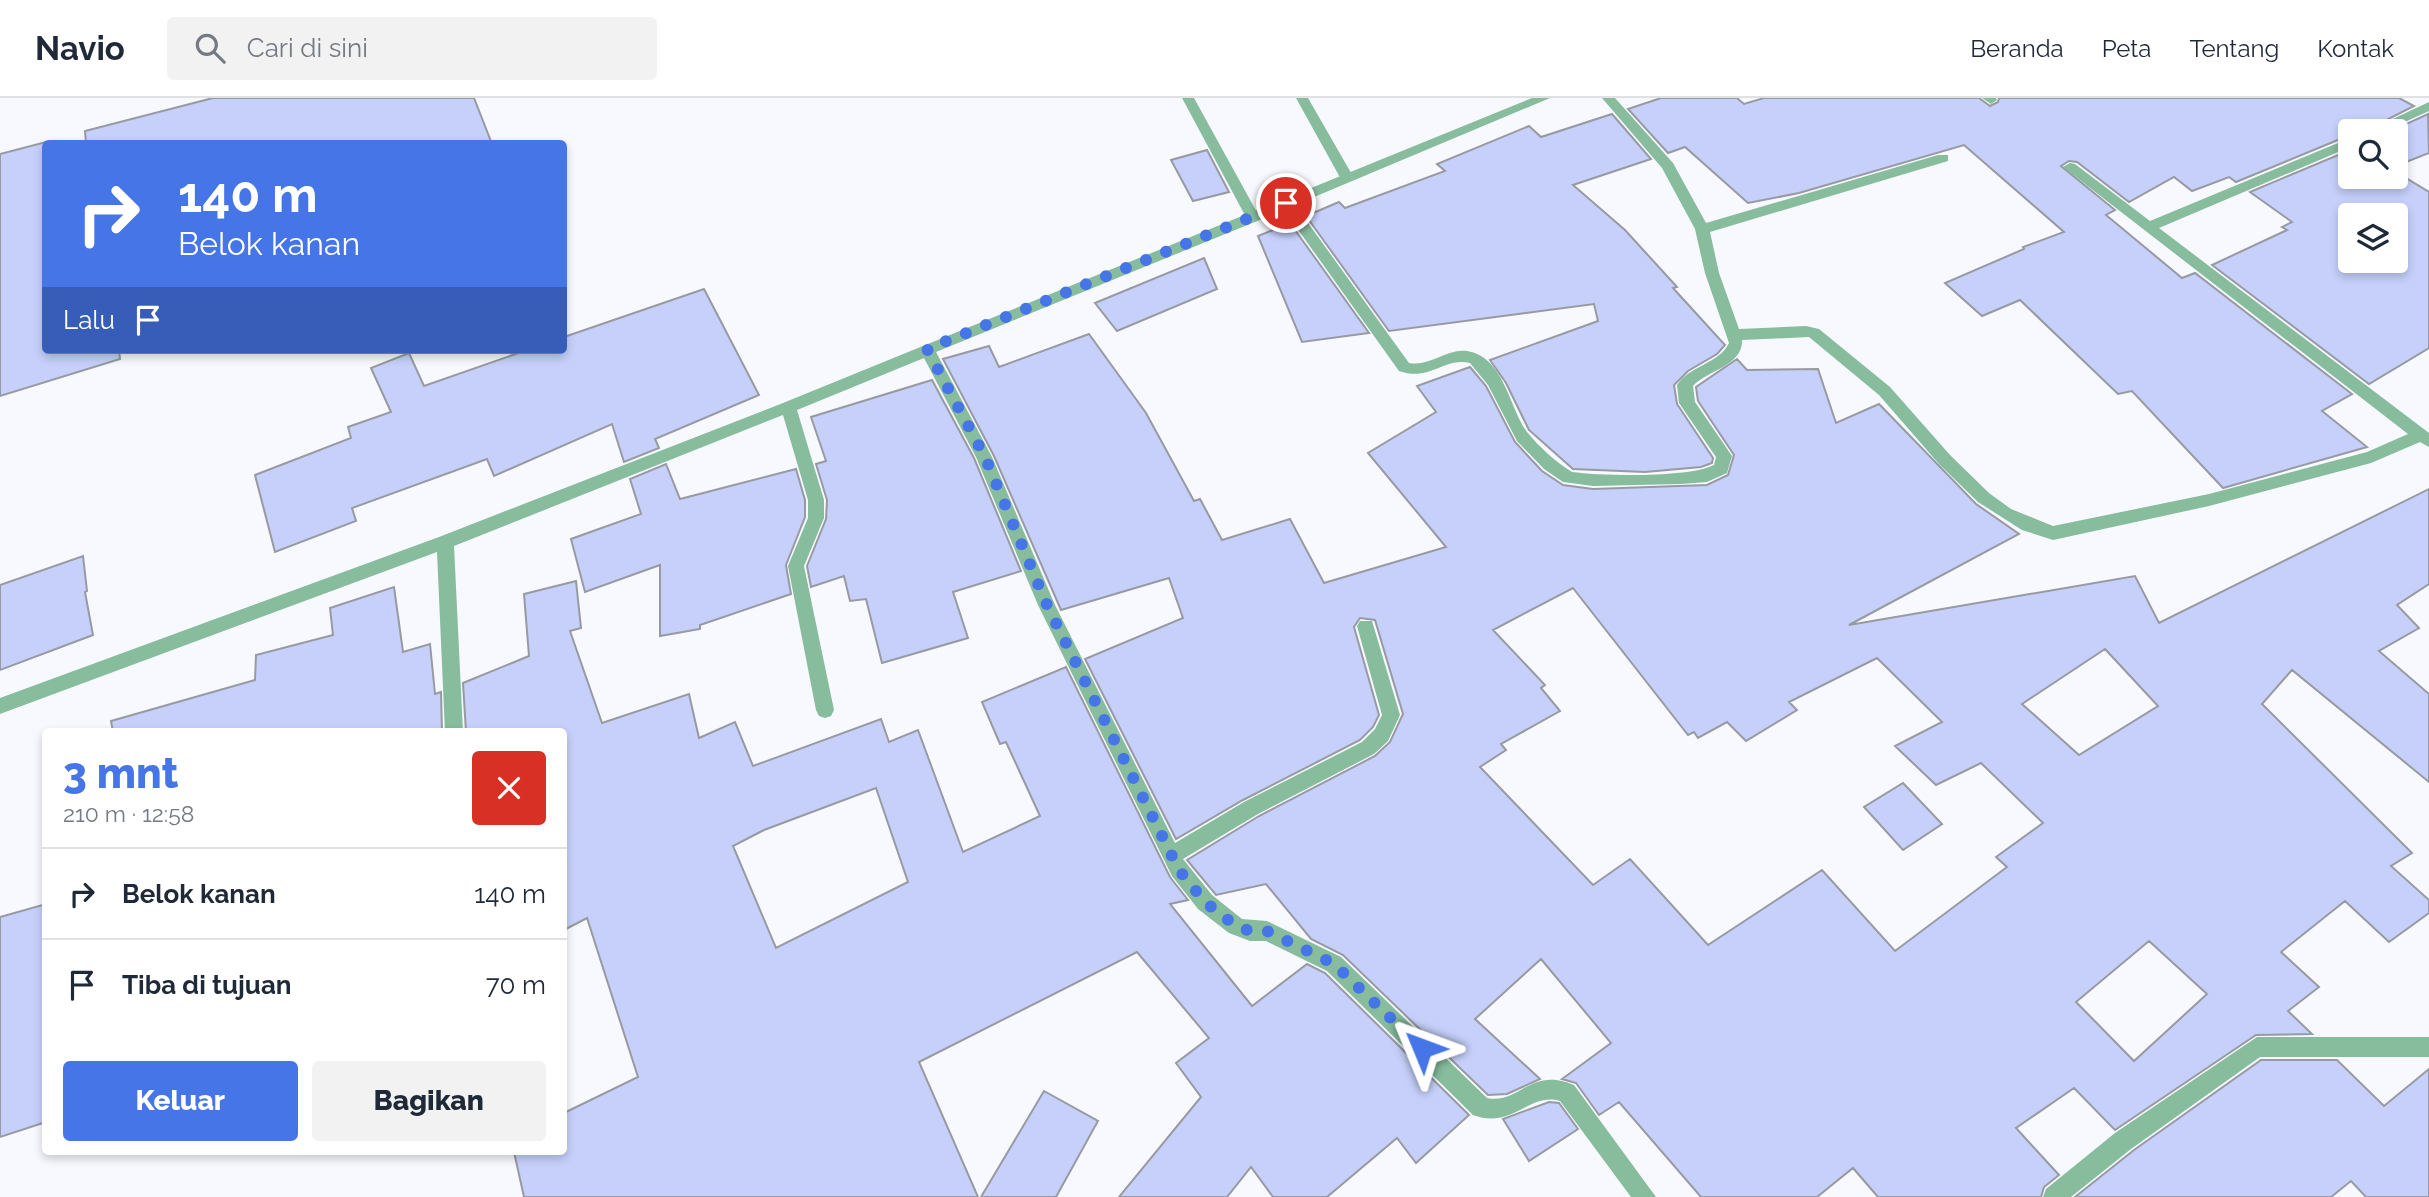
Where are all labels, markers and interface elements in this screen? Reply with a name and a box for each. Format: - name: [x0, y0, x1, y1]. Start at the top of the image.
- search box: [167, 17, 657, 80]
- text: Navio: [35, 29, 125, 68]
- icon: search: [191, 29, 229, 67]
- text: Cari di sini: [247, 33, 368, 63]
- text: Beranda: [1970, 34, 2064, 63]
- text: Peta: [2102, 34, 2151, 63]
- text: Tentang: [2189, 34, 2279, 63]
- text: Kontak: [2317, 34, 2394, 63]
- map controls: [2338, 119, 2408, 273]
- button: search: [2338, 119, 2408, 189]
- text: 140 m: [178, 166, 318, 223]
- icon: right: [63, 168, 154, 259]
- pin: [1256, 173, 1316, 233]
- icon: arrive: [1267, 184, 1305, 222]
- button: layers: [2338, 203, 2408, 273]
- text: Belok kanan: [178, 225, 360, 262]
- icon: arrive: [129, 301, 167, 339]
- text: Lalu: [63, 305, 115, 335]
- text: 3 mnt: [63, 749, 178, 798]
- button: close: [472, 751, 546, 825]
- text: 210 m · 12:58: [63, 800, 194, 827]
- icon: right: [63, 875, 101, 913]
- text: Belok kanan: [122, 879, 276, 909]
- text: 140 m: [474, 879, 546, 909]
- icon: arrive: [63, 966, 101, 1004]
- text: Tiba di tujuan: [122, 970, 292, 1000]
- text: 70 m: [486, 970, 546, 1000]
- position arrow: [1385, 1011, 1459, 1085]
- button: Keluar: [63, 1061, 298, 1141]
- button: Bagikan: [312, 1061, 546, 1141]

